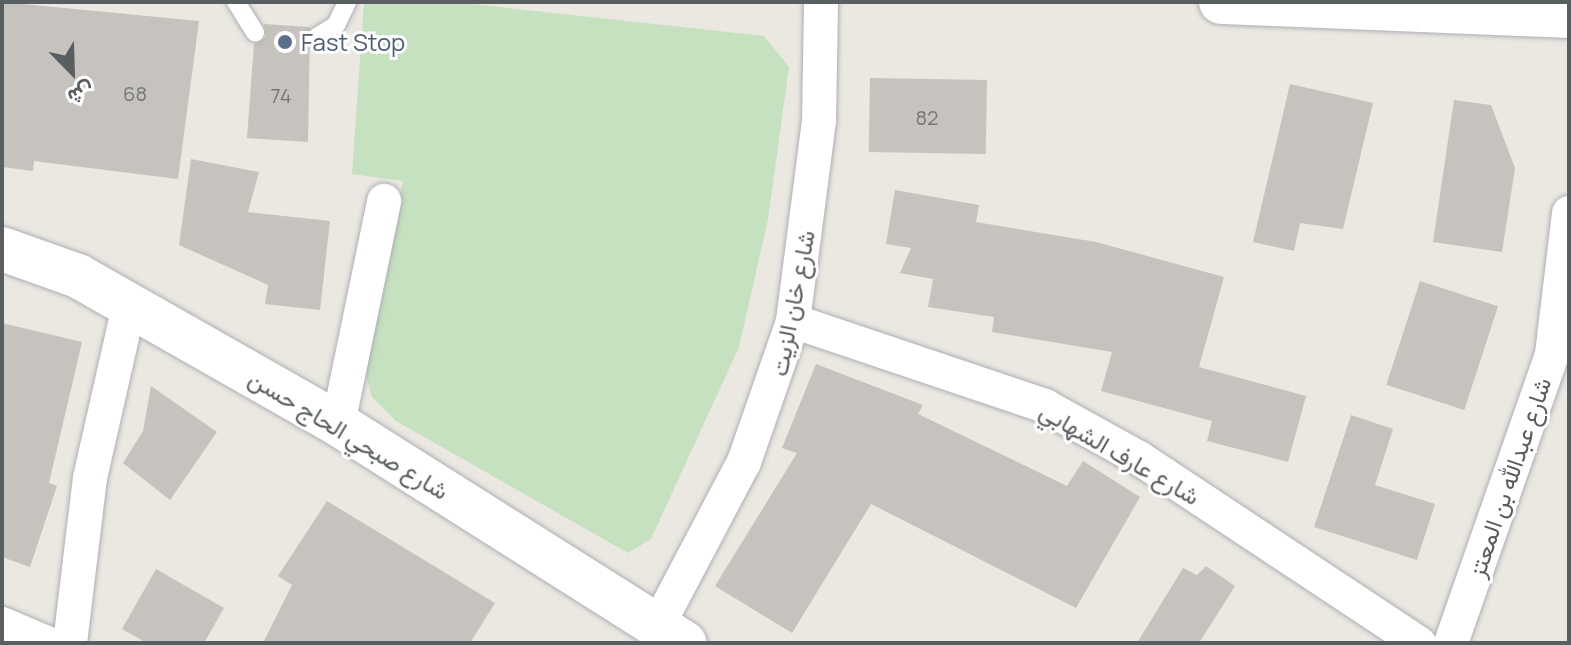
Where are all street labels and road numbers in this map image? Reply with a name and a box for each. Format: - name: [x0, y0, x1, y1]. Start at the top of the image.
- street label: شارع خان الزيت: [764, 228, 820, 378]
- street label: شارع صبحي الحاج حسن: [244, 363, 454, 505]
- street label: شارع عبدالله بن المعتز: [1461, 373, 1557, 581]
- street label: شارع عارف الشهابي: [1035, 396, 1205, 510]

